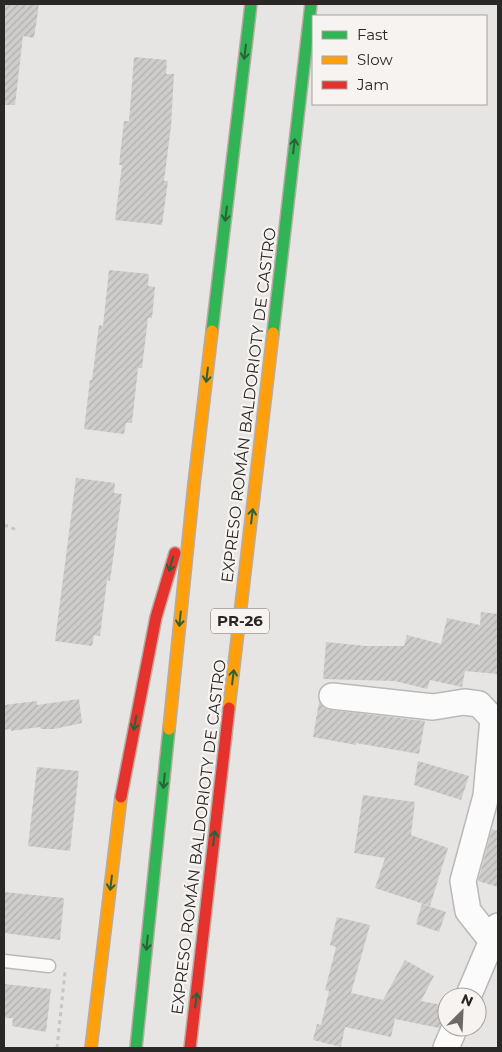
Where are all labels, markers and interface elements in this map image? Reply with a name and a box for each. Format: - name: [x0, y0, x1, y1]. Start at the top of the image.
- legend: [312, 15, 487, 105]
- text: Fast: [357, 25, 388, 44]
- one-way arrow: [240, 44, 250, 60]
- text: Slow: [357, 50, 393, 69]
- text: Jam: [356, 75, 389, 94]
- one-way arrow: [289, 138, 299, 154]
- one-way arrow: [221, 205, 231, 221]
- street label: EXPRESO ROMÁN BALDORIOTY DE CASTRO: [217, 226, 280, 584]
- one-way arrow: [202, 367, 212, 383]
- one-way arrow: [247, 508, 257, 524]
- one-way arrow: [166, 556, 176, 572]
- road number: PR-26: [211, 608, 269, 634]
- one-way arrow: [176, 611, 185, 627]
- street label: EXPRESO ROMÁN BALDORIOTY DE CASTRO: [167, 658, 230, 1016]
- one-way arrow: [228, 669, 238, 685]
- one-way arrow: [130, 714, 140, 730]
- one-way arrow: [159, 773, 169, 789]
- one-way arrow: [209, 831, 219, 847]
- one-way arrow: [106, 875, 116, 891]
- one-way arrow: [142, 935, 152, 951]
- north arrow: [437, 987, 487, 1037]
- text: N: [458, 990, 476, 1011]
- one-way arrow: [191, 992, 201, 1008]

